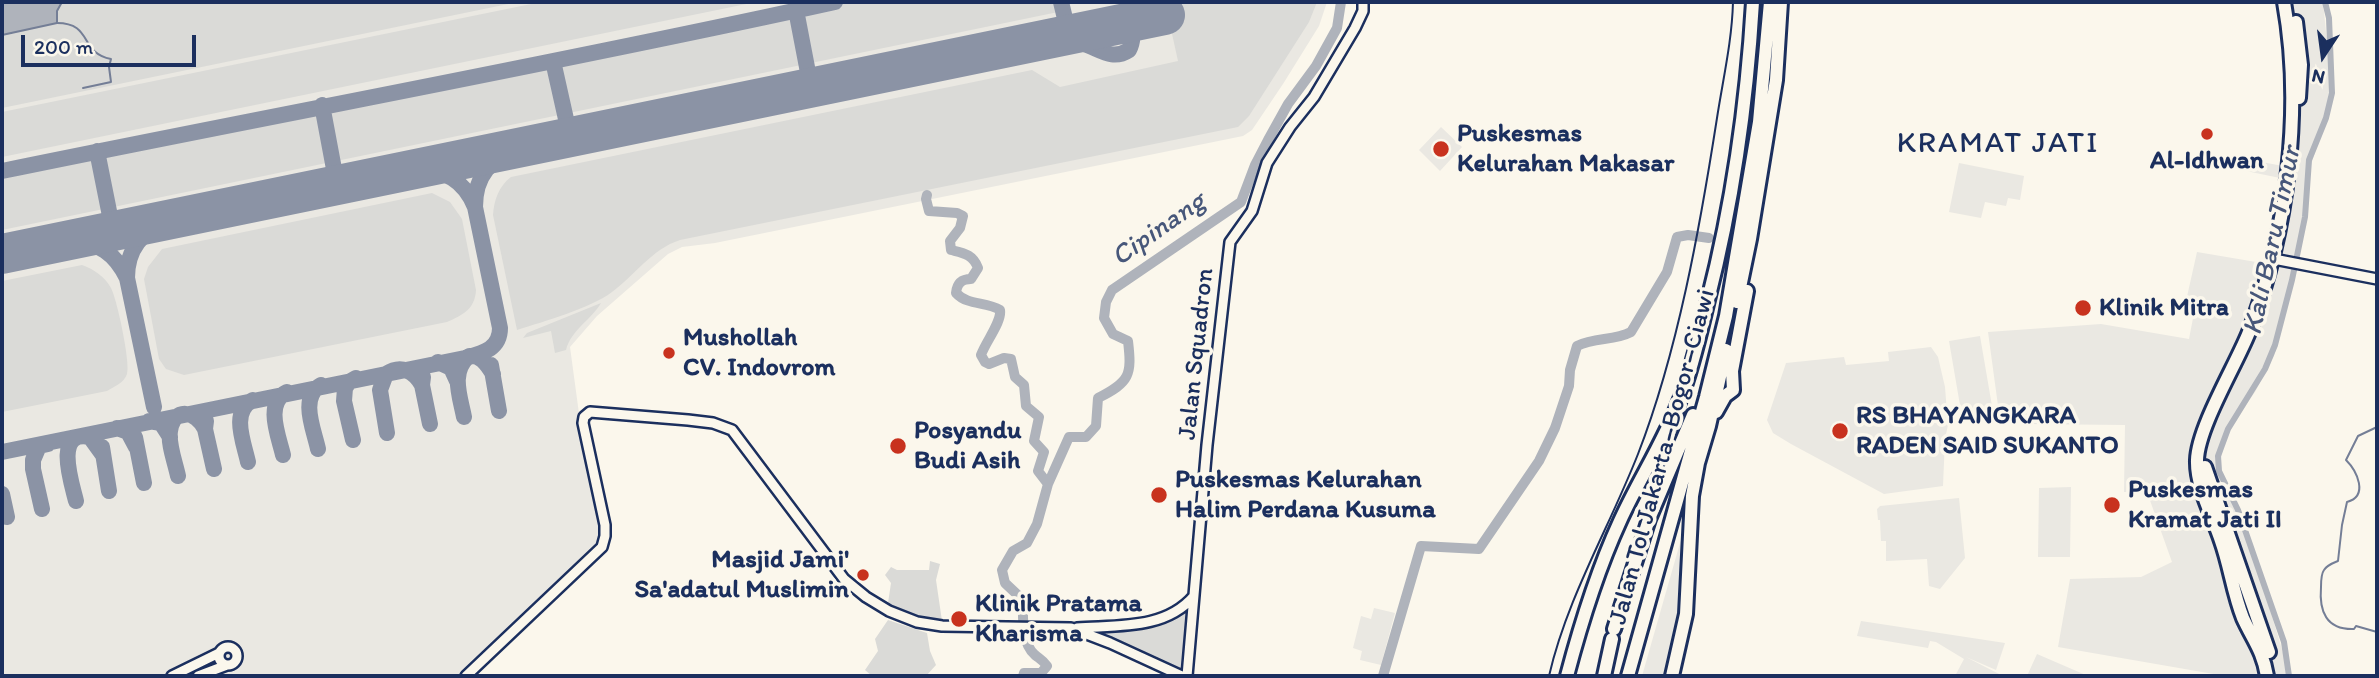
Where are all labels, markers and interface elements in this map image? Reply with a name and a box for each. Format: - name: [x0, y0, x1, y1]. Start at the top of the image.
- scale bar: [24, 21, 200, 65]
- north arrow: [2288, 21, 2358, 91]
- text: 200 m: [34, 34, 93, 59]
- text: N: [2309, 64, 2327, 90]
- place label: Puskesmas Kelurahan Makasar: [1457, 118, 1674, 180]
- district label: KRAMAT JATI: [1898, 126, 2098, 162]
- marker: Al-Idhwan: [2199, 126, 2215, 142]
- marker: Puskesmas Kelurahan Makasar: [1431, 139, 1451, 159]
- water label: Kali Baru Timur: [2237, 144, 2309, 338]
- place label: Al-Idhwan: [2150, 145, 2264, 177]
- water label: Cipinang: [1106, 186, 1212, 274]
- street label: Jalan Squadron: [1172, 266, 1222, 442]
- street label: Jalan Tol Jakarta–Bogor–Ciawi: [1603, 286, 1723, 628]
- place label: Klinik Mitra: [2099, 292, 2229, 324]
- marker: Klinik Mitra: [2073, 298, 2093, 318]
- place label: Mushollah CV. Indovrom: [683, 322, 835, 384]
- marker: Mushollah CV. Indovrom: [661, 345, 677, 361]
- place label: RS BHAYANGKARA RADEN SAID SUKANTO: [1856, 400, 2119, 462]
- place label: Posyandu Budi Asih: [914, 415, 1021, 476]
- marker: RS BHAYANGKARA RADEN SAID SUKANTO: [1830, 421, 1850, 441]
- marker: Posyandu Budi Asih: [888, 436, 908, 456]
- place label: Puskesmas Kelurahan Halim Perdana Kusuma: [1175, 464, 1436, 526]
- place label: Puskesmas Kramat Jati II: [2128, 474, 2282, 536]
- marker: Puskesmas Kelurahan Halim Perdana Kusuma: [1149, 485, 1169, 505]
- marker: Puskesmas Kramat Jati II: [2102, 495, 2122, 515]
- place label: Masjid Jami' Sa'adatul Muslimin: [634, 544, 849, 606]
- marker: Masjid Jami' Sa'adatul Muslimin: [855, 567, 871, 583]
- place label: Klinik Pratama Kharisma: [975, 588, 1142, 650]
- marker: Klinik Pratama Kharisma: [949, 609, 969, 629]

